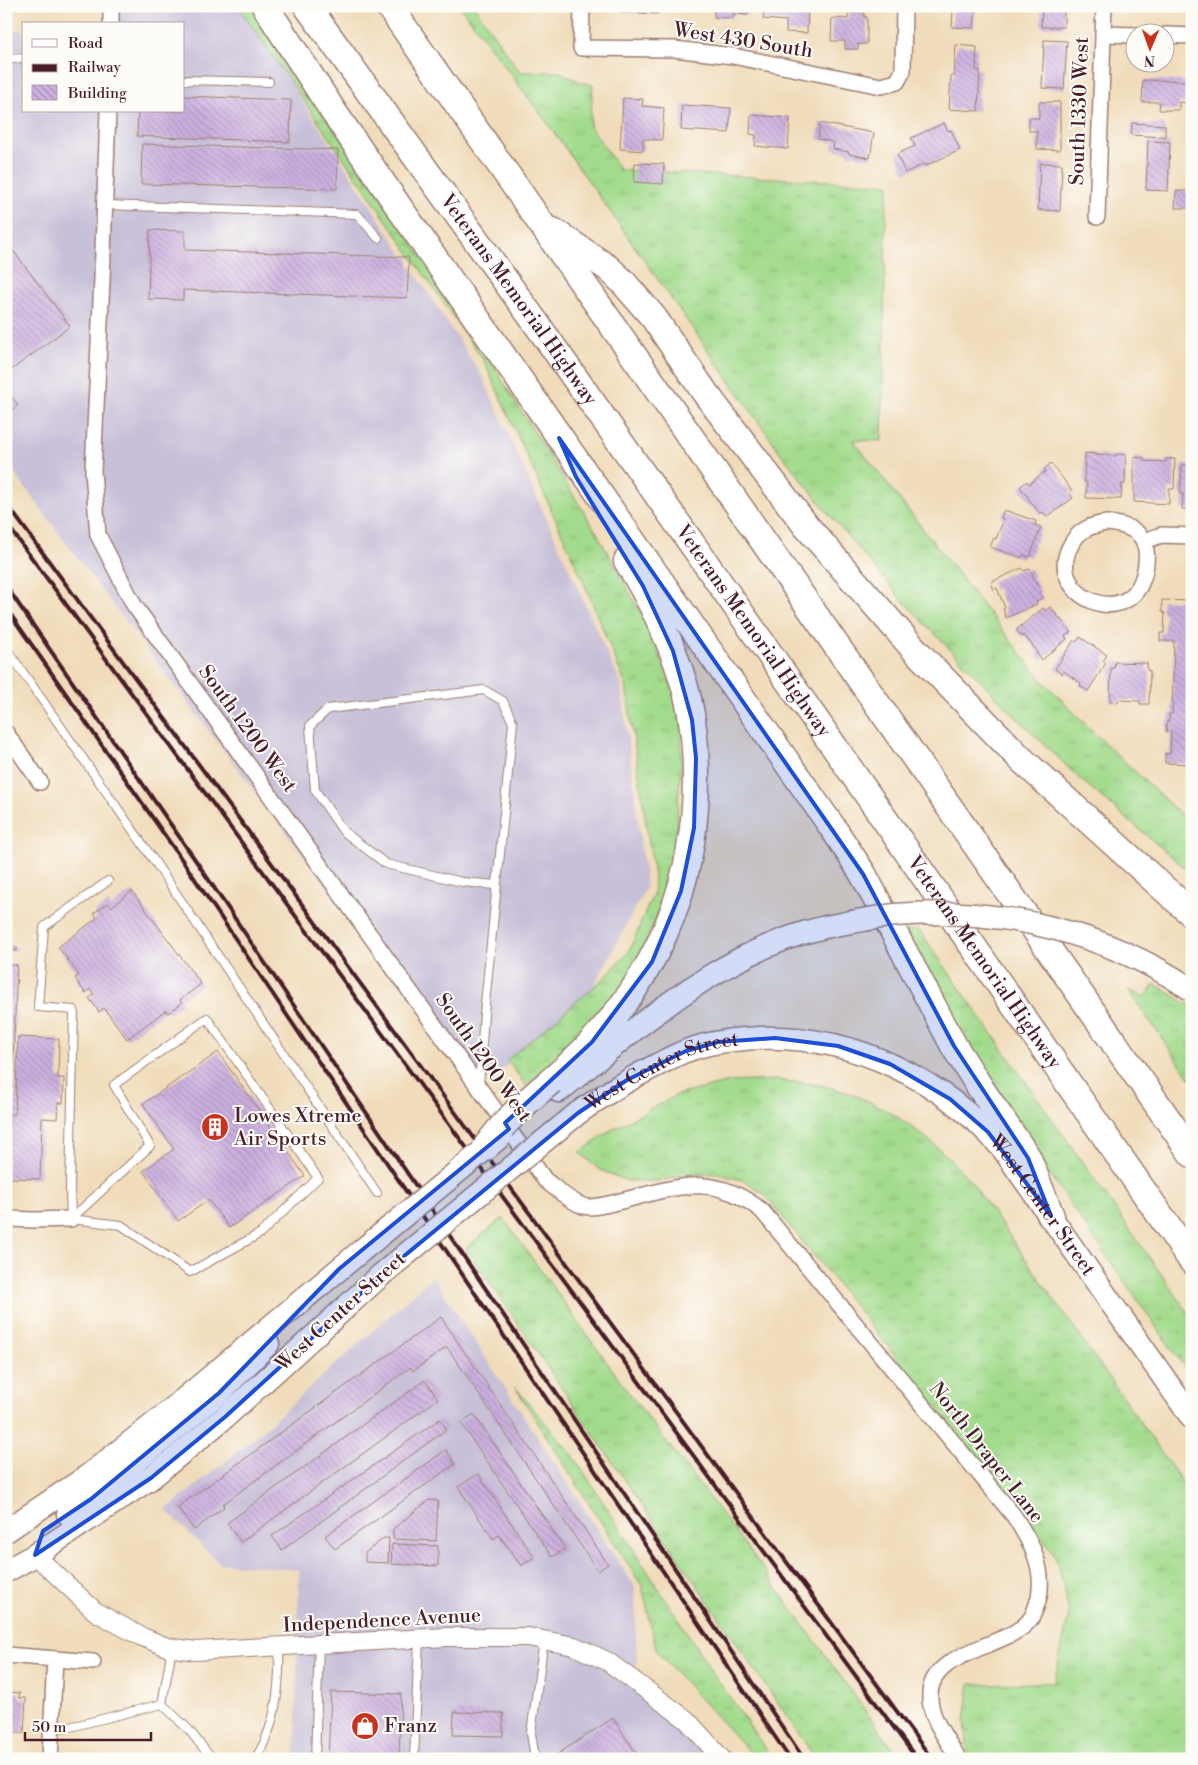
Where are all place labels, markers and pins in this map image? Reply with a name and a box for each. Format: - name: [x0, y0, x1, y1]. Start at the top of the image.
- place label: Lowes Xtreme Air Sports: [233, 1104, 362, 1152]
- building icon: Lowes Xtreme Air Sports: [200, 1112, 230, 1142]
- shop icon: Franz: [350, 1711, 380, 1741]
- place label: Franz: [384, 1714, 437, 1739]

